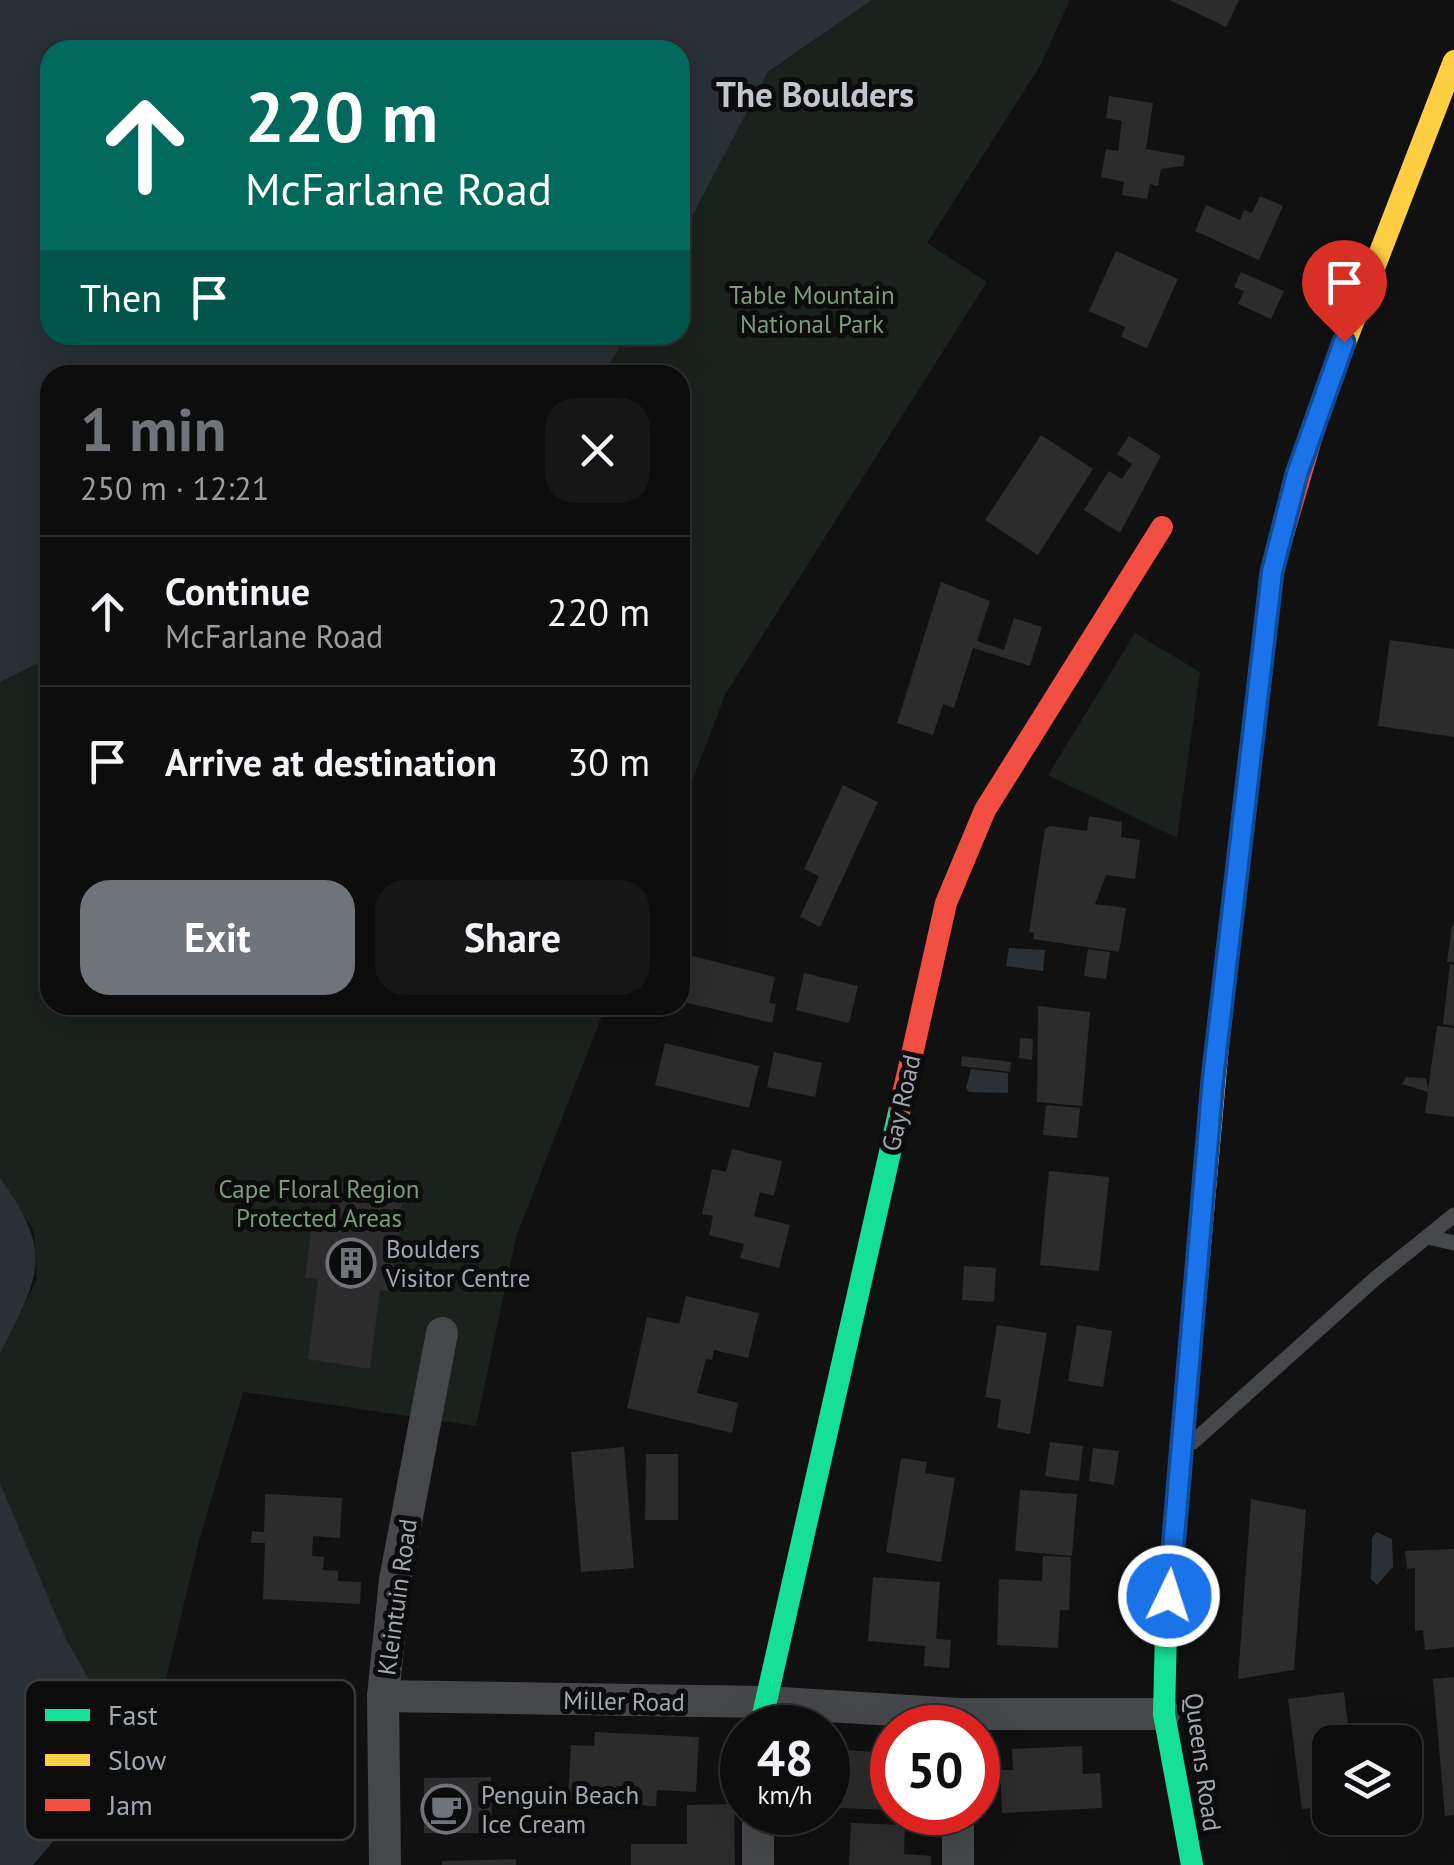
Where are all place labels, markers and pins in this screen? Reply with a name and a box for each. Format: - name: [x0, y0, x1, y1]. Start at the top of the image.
- pin: [1302, 240, 1387, 343]
- place label: Boulders Visitor Centre: [385, 1233, 530, 1294]
- building icon: Boulders Visitor Centre: [325, 1237, 377, 1289]
- place label: Penguin Beach Ice Cream: [481, 1779, 639, 1840]
- cafe icon: Penguin Beach Ice Cream: [420, 1783, 472, 1835]

